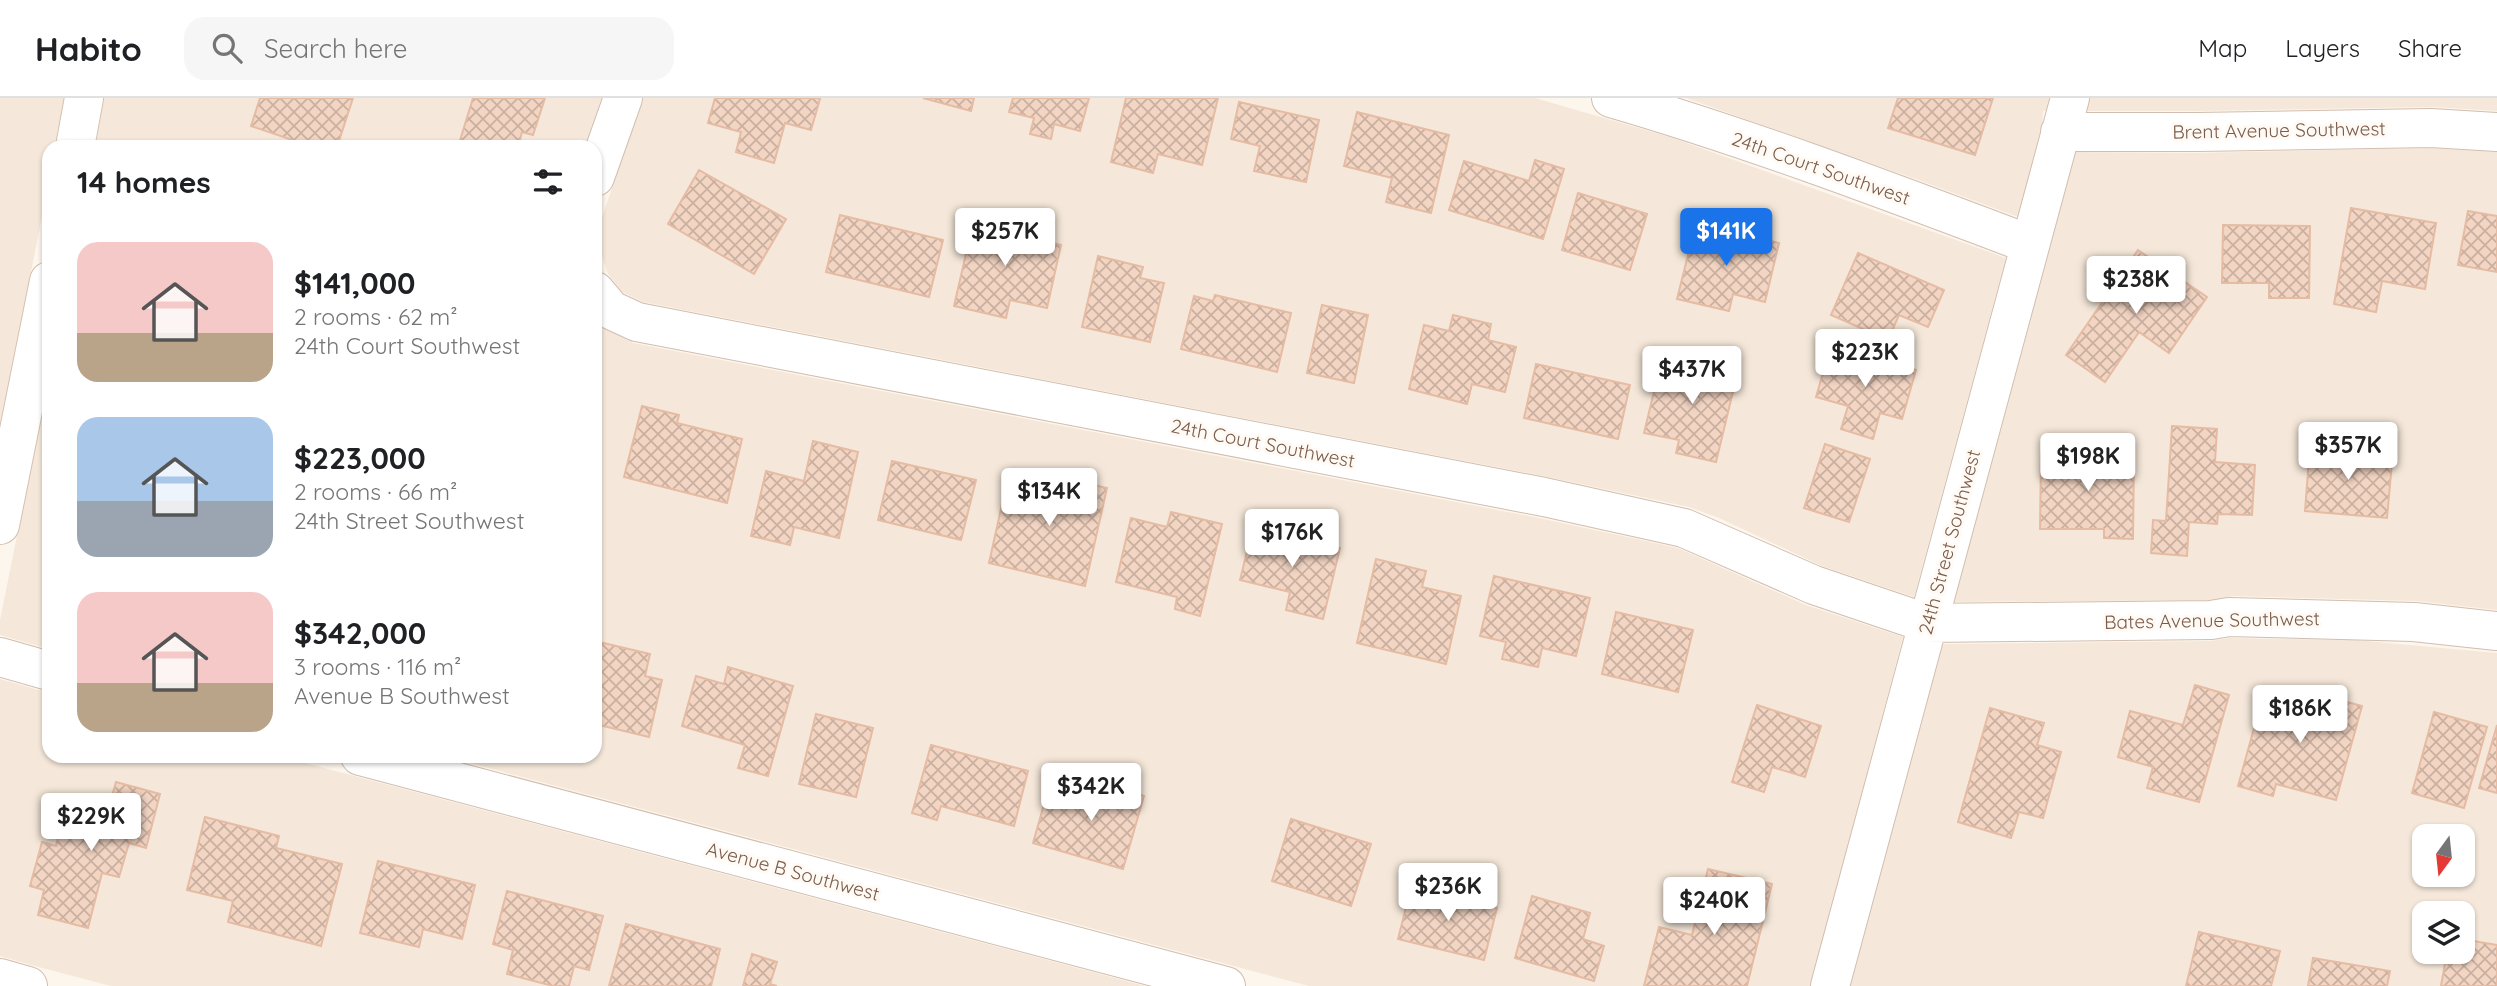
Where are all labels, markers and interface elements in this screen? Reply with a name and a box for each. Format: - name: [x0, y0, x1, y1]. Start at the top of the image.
- search box: [184, 17, 674, 80]
- text: Habito: [35, 28, 142, 69]
- icon: search: [208, 29, 246, 67]
- text: Search here: [264, 32, 407, 65]
- text: Map: [2198, 33, 2247, 63]
- text: Layers: [2285, 33, 2360, 63]
- text: Share: [2398, 33, 2462, 63]
- street label: Brent Avenue Southwest: [2172, 116, 2386, 144]
- street label: 24th Court Southwest: [1729, 126, 1913, 210]
- text: 14 homes: [77, 163, 211, 201]
- icon: filters: [529, 163, 567, 201]
- pin: $257K: [956, 208, 1054, 268]
- pin: $141K: [1677, 208, 1775, 268]
- text: $257K: [971, 216, 1039, 245]
- text: $141K: [1696, 216, 1756, 245]
- pin: $238K: [2087, 256, 2185, 316]
- text: $141,000: [294, 264, 416, 302]
- text: $238K: [2103, 264, 2169, 293]
- icon: home: [133, 270, 217, 354]
- text: 2 rooms · 62 m²: [294, 302, 458, 331]
- pin: $223K: [1816, 330, 1914, 389]
- text: 24th Court Southwest: [294, 331, 520, 360]
- text: $223K: [1831, 337, 1899, 366]
- pin: $437K: [1643, 346, 1741, 406]
- text: $437K: [1658, 354, 1726, 383]
- street label: 24th Court Southwest: [1169, 413, 1357, 473]
- pin: $357K: [2299, 422, 2397, 482]
- text: $357K: [2314, 430, 2382, 459]
- pin: $198K: [2039, 434, 2137, 493]
- text: $223,000: [294, 439, 426, 477]
- text: $198K: [2056, 441, 2120, 470]
- icon: home: [133, 445, 217, 529]
- street label: 24th Street Southwest: [1913, 447, 1985, 637]
- pin: $134K: [1000, 468, 1098, 528]
- text: $134K: [1017, 476, 1081, 505]
- text: 2 rooms · 66 m²: [294, 477, 457, 506]
- text: 24th Street Southwest: [294, 506, 524, 535]
- pin: $176K: [1243, 510, 1341, 569]
- text: $176K: [1261, 517, 1323, 546]
- street label: Bates Avenue Southwest: [2104, 606, 2320, 634]
- text: $342,000: [294, 614, 426, 652]
- icon: home: [133, 620, 217, 704]
- text: 3 rooms · 116 m²: [294, 652, 461, 681]
- text: Avenue B Southwest: [294, 681, 510, 710]
- pin: $186K: [2251, 686, 2349, 745]
- text: $186K: [2268, 693, 2332, 722]
- pin: $342K: [1042, 764, 1140, 823]
- text: $342K: [1057, 771, 1125, 800]
- pin: $229K: [42, 794, 140, 853]
- text: $229K: [57, 801, 125, 830]
- north arrow: [2412, 824, 2474, 887]
- map controls: [2412, 824, 2475, 964]
- street label: Avenue B Southwest: [704, 836, 882, 906]
- pin: $236K: [1399, 864, 1497, 923]
- text: $236K: [1415, 871, 1481, 900]
- pin: $240K: [1665, 878, 1763, 937]
- text: $240K: [1679, 885, 1749, 914]
- button: layers: [2412, 901, 2475, 964]

